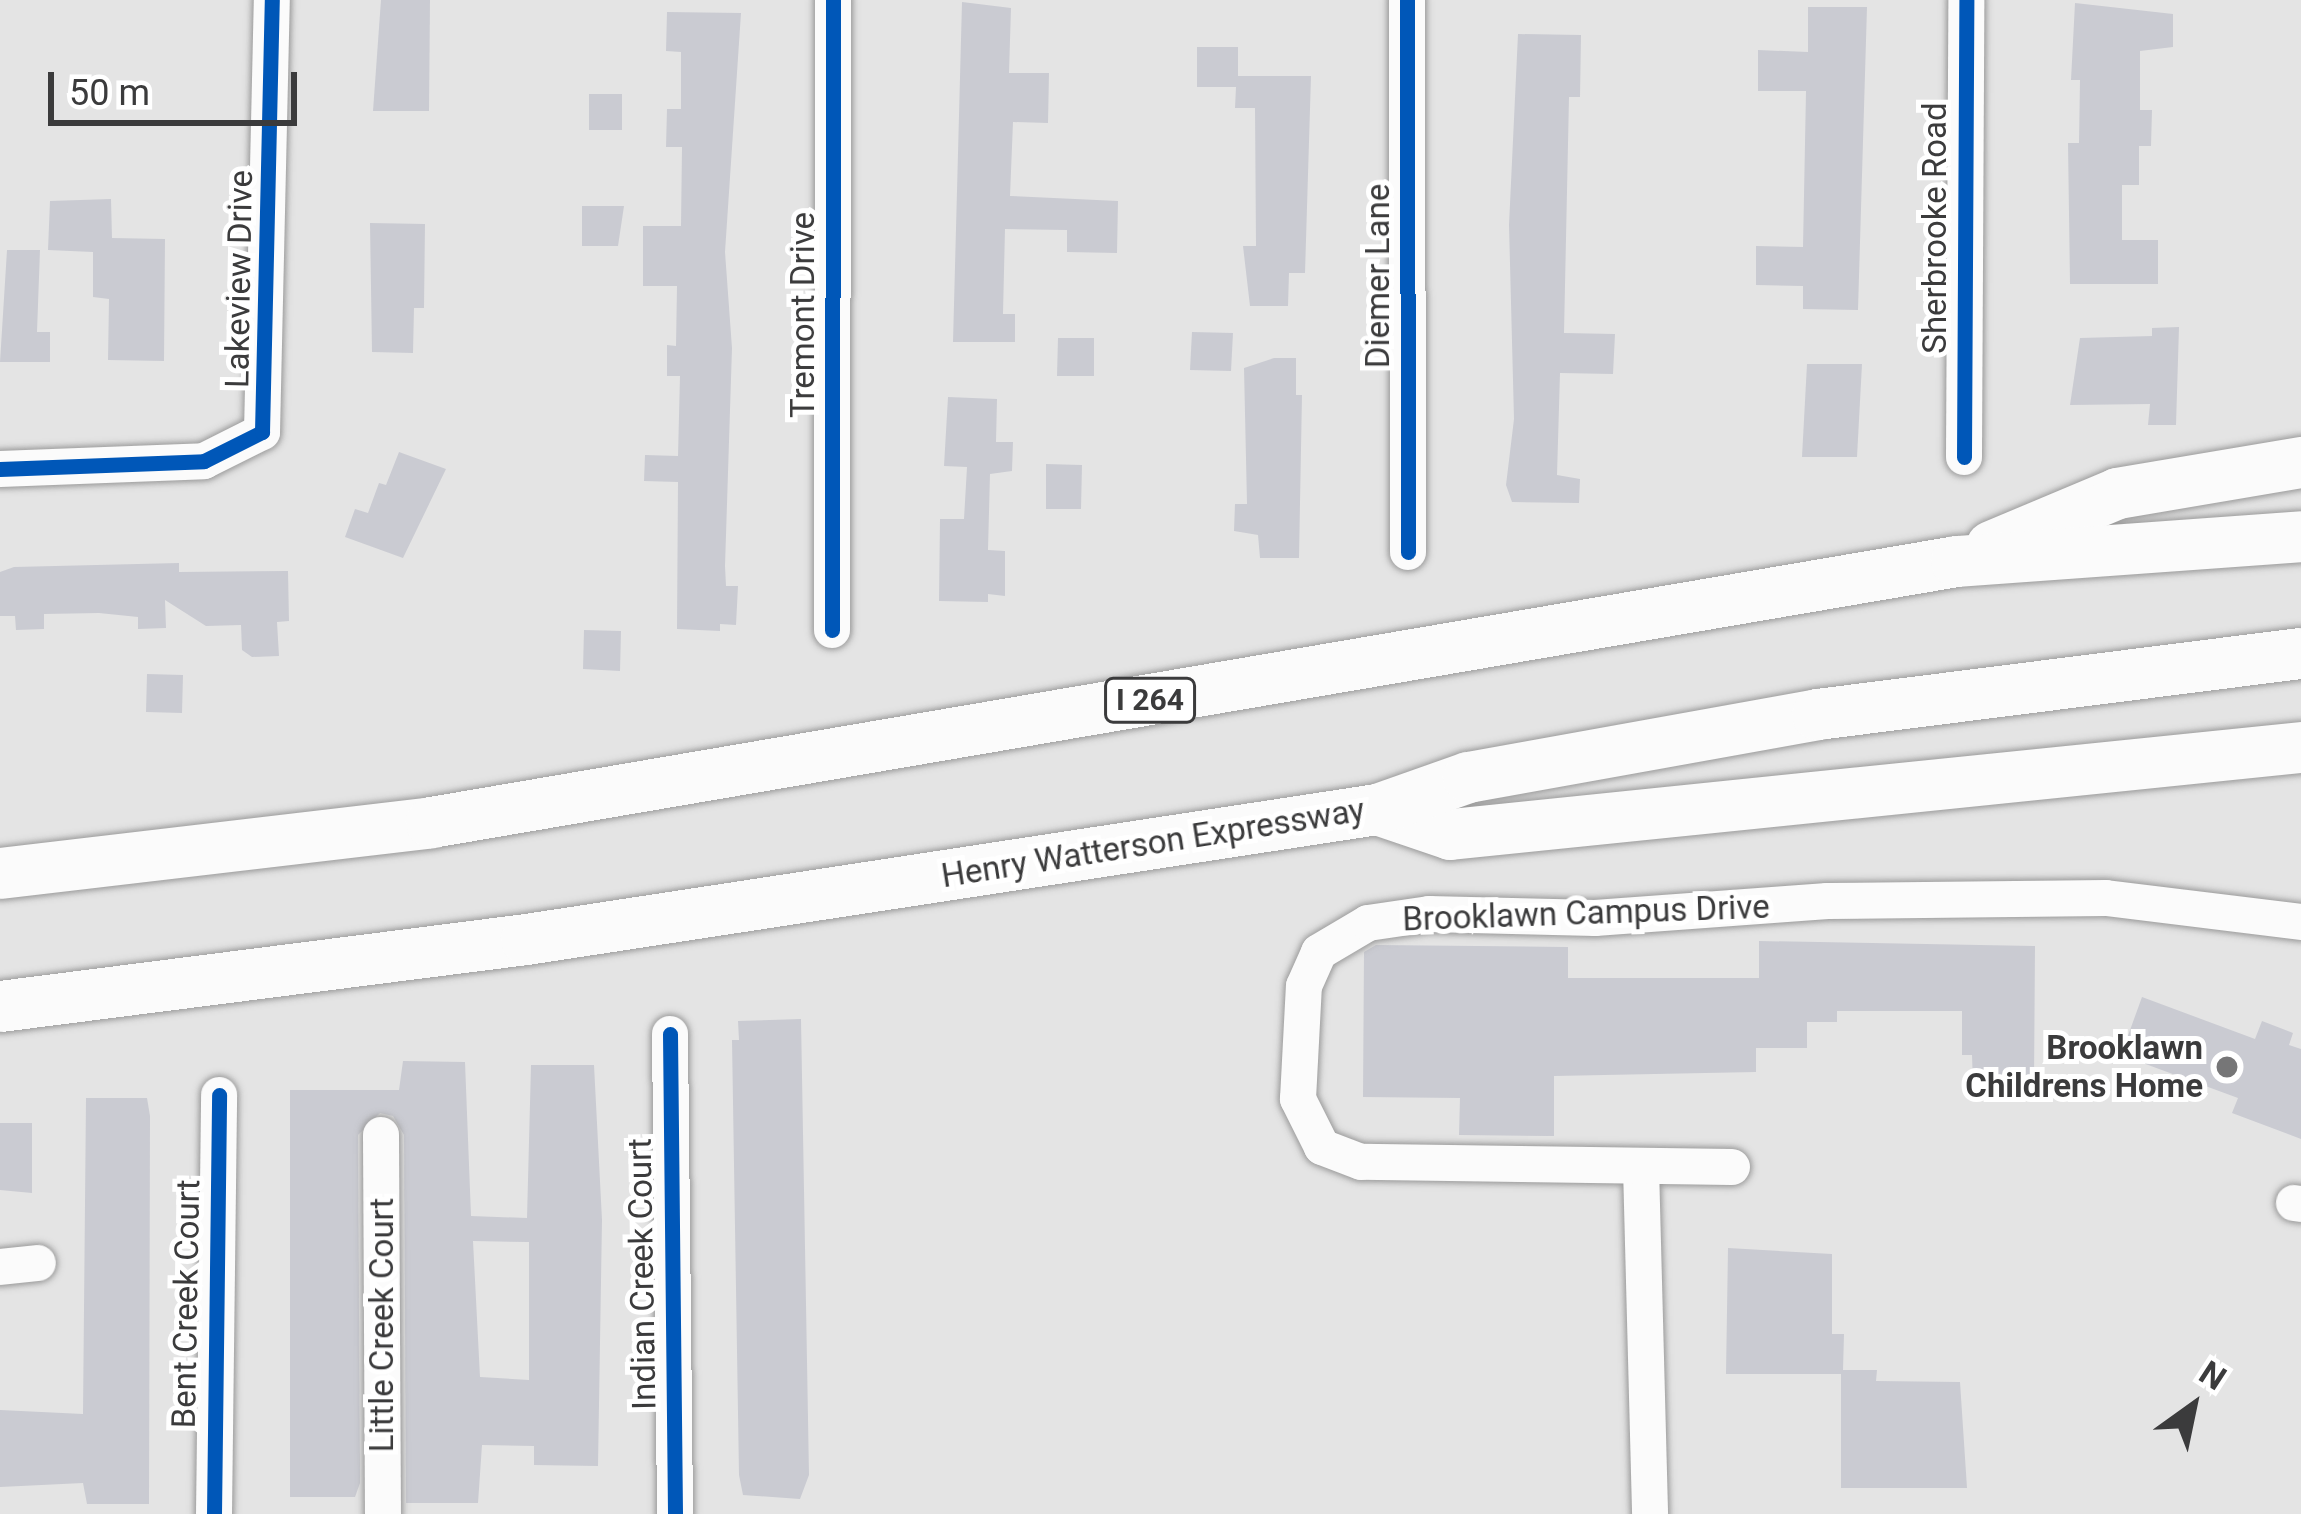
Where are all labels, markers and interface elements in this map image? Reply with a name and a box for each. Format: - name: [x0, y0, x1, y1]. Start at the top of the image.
- scale bar: [54, 48, 303, 122]
- text: 50 m: [69, 72, 150, 114]
- street label: Sherbrooke Road: [1915, 102, 1955, 354]
- street label: Lakeview Drive: [217, 170, 261, 388]
- street label: Diemer Lane: [1358, 184, 1398, 368]
- street label: Tremont Drive: [783, 212, 823, 418]
- road number: I 264: [1102, 676, 1198, 724]
- street label: Henry Watterson Expressway: [939, 790, 1367, 896]
- street label: Brooklawn Campus Drive: [1402, 887, 1770, 939]
- place label: Brooklawn Childrens Home: [1965, 1028, 2203, 1106]
- marker: Brooklawn Childrens Home: [2214, 1054, 2240, 1080]
- street label: Indian Creek Court: [620, 1138, 664, 1410]
- street label: Bent Creek Court: [164, 1179, 208, 1429]
- street label: Little Creek Court: [362, 1198, 402, 1452]
- north arrow: [2133, 1346, 2253, 1466]
- text: N: [2192, 1353, 2233, 1398]

